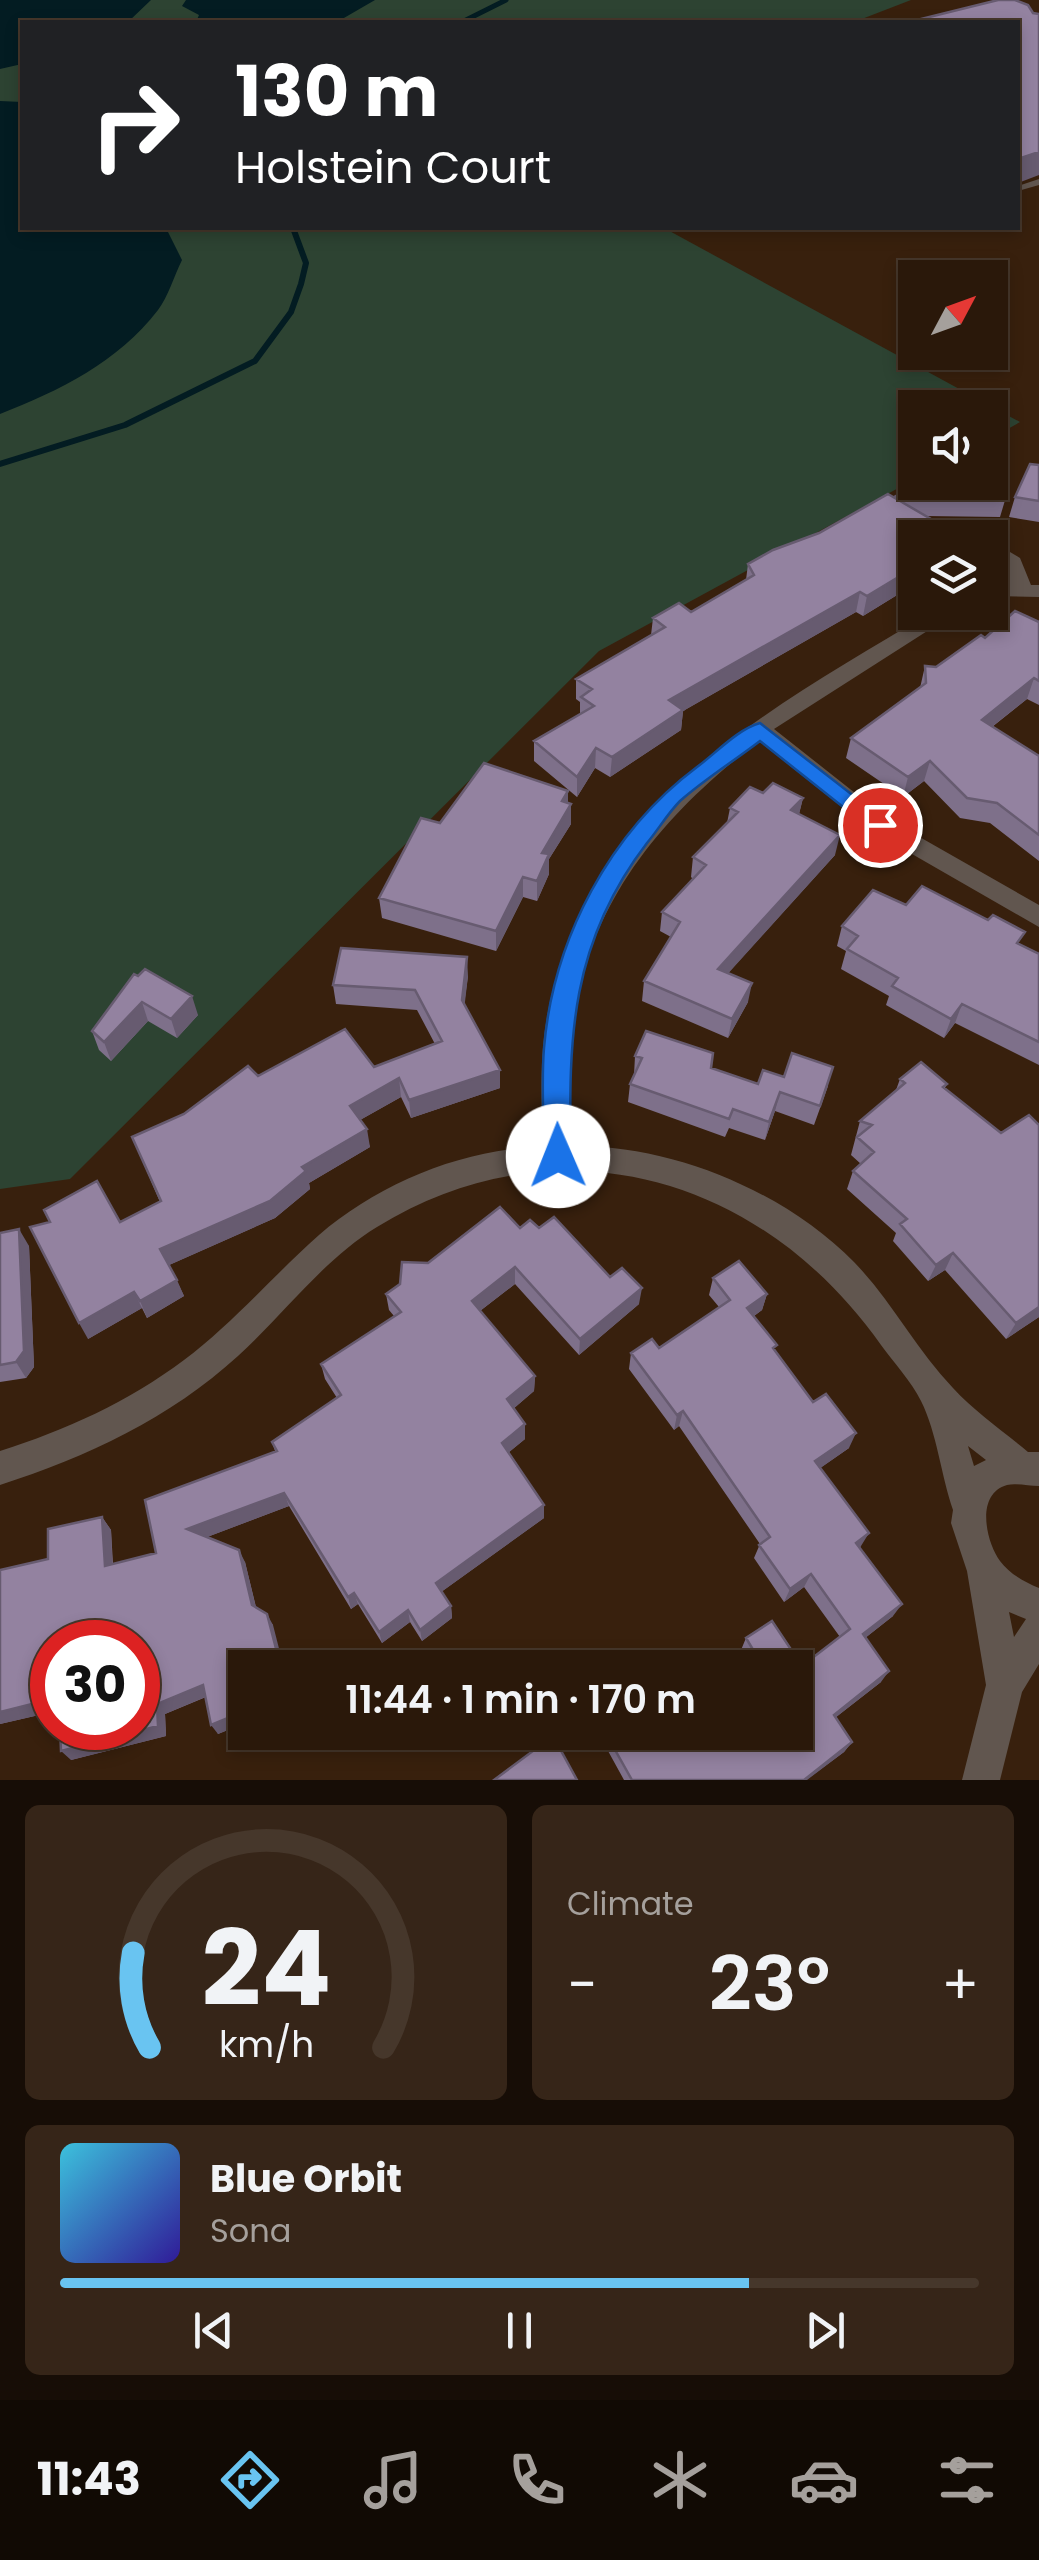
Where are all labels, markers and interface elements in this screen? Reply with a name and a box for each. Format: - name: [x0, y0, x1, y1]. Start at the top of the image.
- text: 130 m: [235, 42, 438, 141]
- icon: right: [70, 60, 200, 190]
- text: Holstein Court: [235, 136, 551, 199]
- north arrow: [898, 260, 1008, 370]
- map controls: [898, 260, 1008, 630]
- button: sound: [898, 390, 1008, 500]
- button: layers: [898, 520, 1008, 630]
- pin: [838, 783, 923, 868]
- icon: arrive: [853, 798, 908, 853]
- position arrow: [506, 1104, 610, 1208]
- speed limit sign: 30: [30, 1620, 160, 1750]
- text: 11:44 · 1 min · 170 m: [345, 1673, 696, 1726]
- text: Climate: [567, 1881, 694, 1926]
- text: 24: [201, 1896, 331, 2041]
- text: 23°: [709, 1931, 830, 2036]
- text: −: [567, 1946, 597, 2023]
- text: +: [941, 1946, 979, 2023]
- text: km/h: [218, 2019, 314, 2070]
- text: Blue Orbit: [210, 2152, 402, 2205]
- text: Sona: [210, 2208, 291, 2253]
- icon: previous: [186, 2303, 241, 2358]
- icon: pause: [492, 2303, 547, 2358]
- icon: next: [798, 2303, 853, 2358]
- icon: directions: [215, 2445, 285, 2515]
- icon: music: [358, 2445, 428, 2515]
- icon: phone: [502, 2445, 572, 2515]
- icon: climate: [645, 2445, 715, 2515]
- icon: car: [789, 2445, 859, 2515]
- icon: filters: [932, 2445, 1002, 2515]
- text: 11:43: [37, 2448, 141, 2511]

